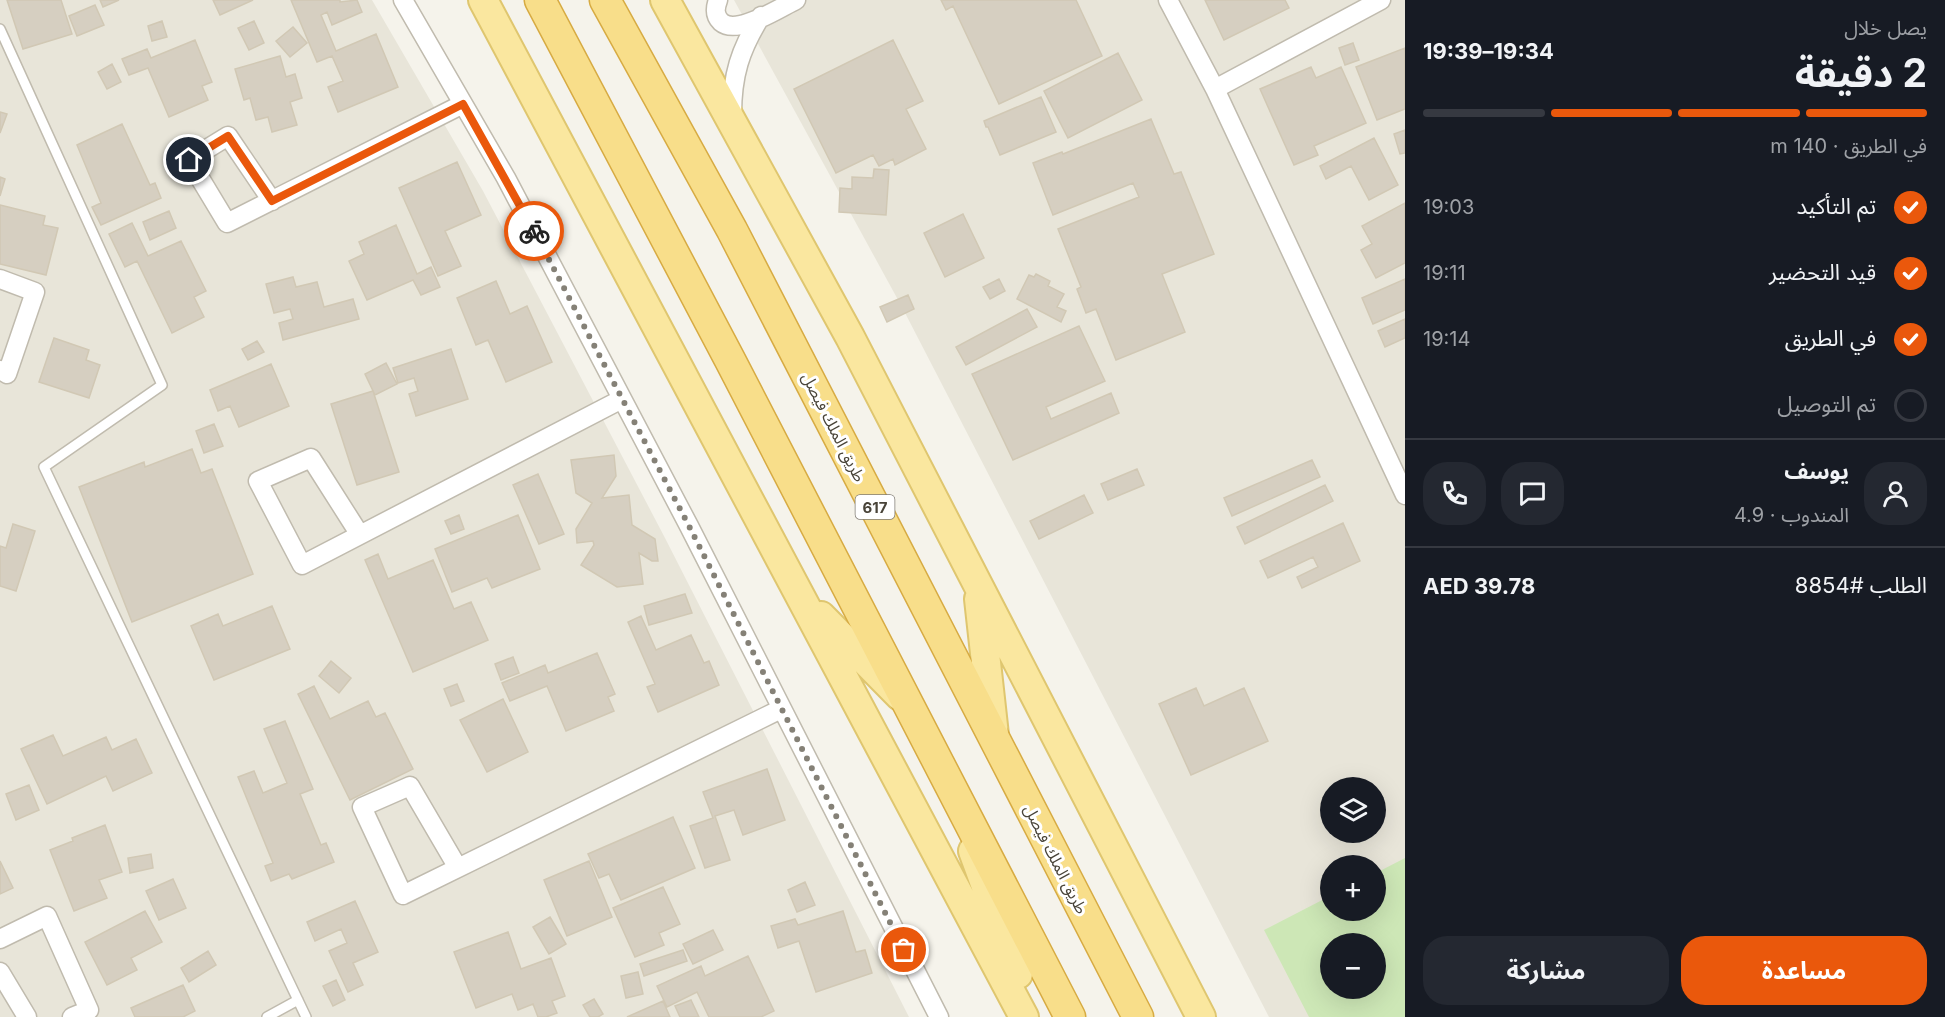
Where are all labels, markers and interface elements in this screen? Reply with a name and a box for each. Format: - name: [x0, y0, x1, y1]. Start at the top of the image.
- text: يصل خلال: [1844, 16, 1927, 40]
- text: 19:34–19:39: [1423, 38, 1554, 64]
- text: 2 دقيقة: [1795, 49, 1927, 96]
- pin: [163, 134, 214, 185]
- text: في الطريق · 140 m: [1770, 134, 1927, 158]
- icon: home: [172, 143, 205, 176]
- icon: check: [1894, 191, 1927, 224]
- text: تم التأكيد: [1796, 193, 1876, 219]
- text: 19:03: [1423, 195, 1474, 219]
- courier: [504, 201, 564, 261]
- icon: bike: [518, 215, 551, 248]
- icon: check: [1894, 257, 1927, 290]
- text: قيد التحضير: [1769, 259, 1876, 285]
- text: 19:11: [1423, 261, 1466, 285]
- icon: check: [1894, 323, 1927, 356]
- text: في الطريق: [1785, 325, 1876, 351]
- text: 19:14: [1423, 327, 1470, 351]
- street label: طريق الملك فيصل: [797, 369, 870, 486]
- text: تم التوصيل: [1777, 391, 1876, 417]
- text: يوسف: [1784, 458, 1849, 484]
- button: phone: [1423, 462, 1486, 525]
- button: chat: [1501, 462, 1564, 525]
- button: person: [1864, 462, 1927, 525]
- road number: 617: [856, 495, 894, 519]
- text: المندوب · 4.9: [1734, 503, 1849, 527]
- text: الطلب #8854: [1795, 572, 1927, 598]
- text: AED 39.78: [1423, 573, 1535, 599]
- map controls: [1320, 777, 1386, 999]
- button: layers: [1320, 777, 1386, 843]
- street label: طريق الملك فيصل: [1019, 801, 1092, 918]
- button: +: [1320, 855, 1386, 921]
- pin: [878, 924, 929, 975]
- icon: bag: [887, 933, 920, 966]
- button: −: [1320, 933, 1386, 999]
- button: مشاركة: [1423, 936, 1669, 1005]
- button: مساعدة: [1681, 936, 1927, 1005]

